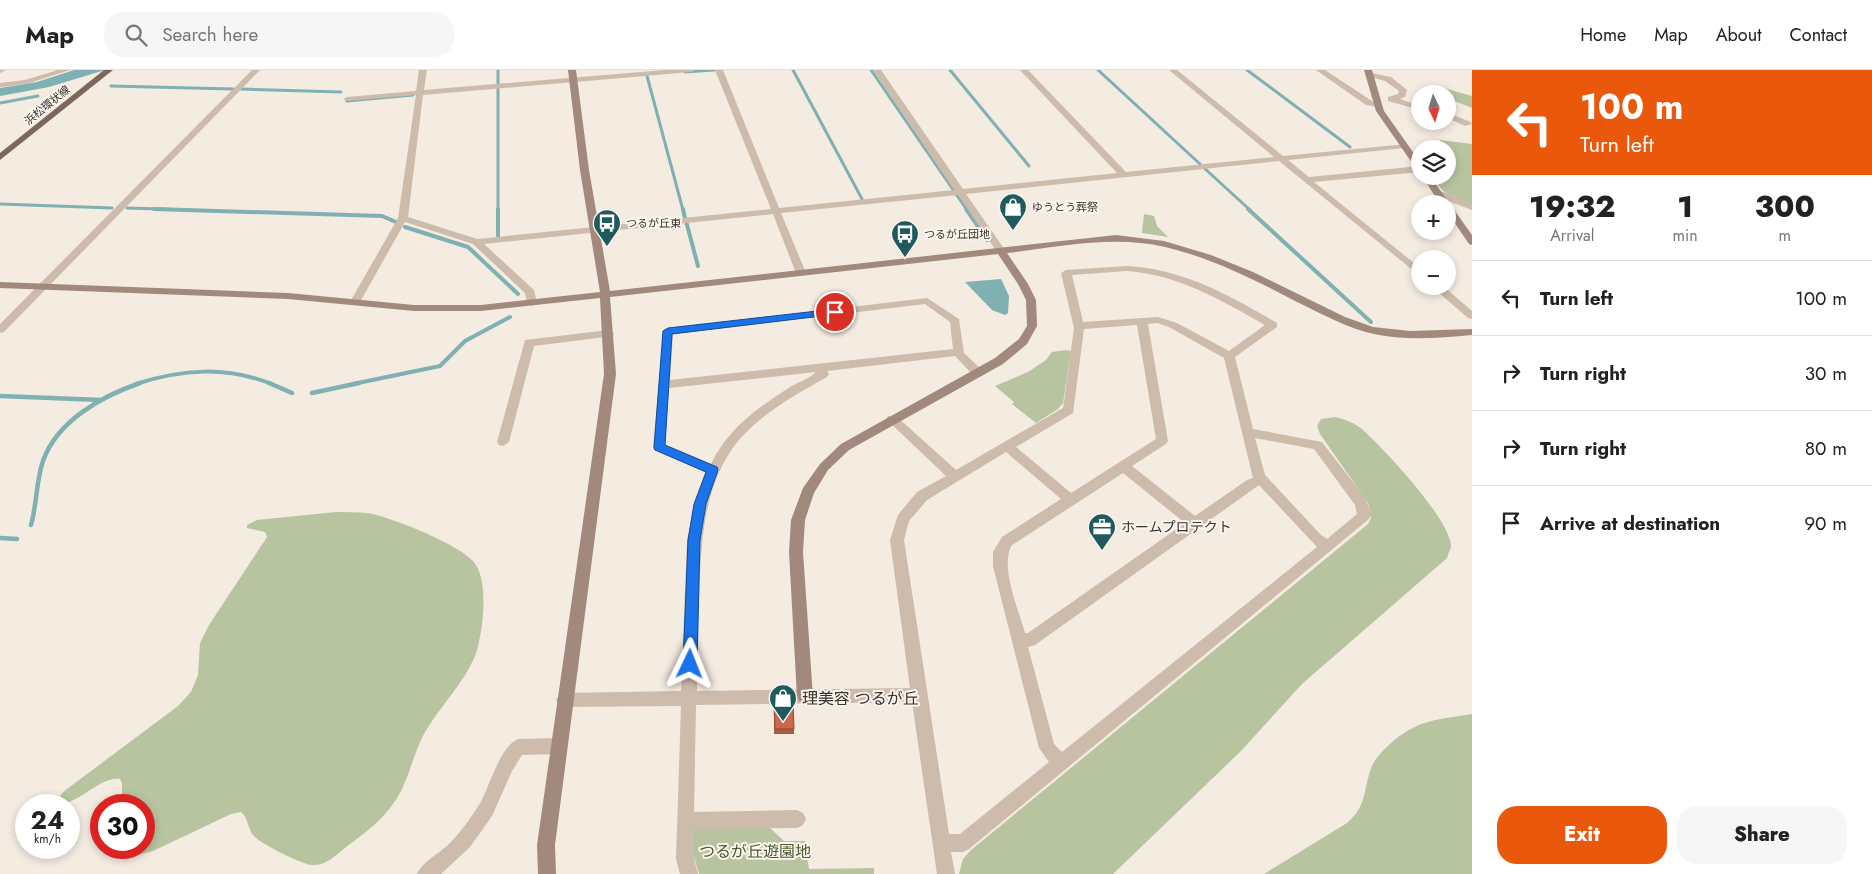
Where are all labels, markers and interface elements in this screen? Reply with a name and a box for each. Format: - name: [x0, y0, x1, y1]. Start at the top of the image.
- search box: [104, 12, 454, 57]
- text: Map: [25, 17, 74, 52]
- icon: search: [122, 21, 150, 49]
- text: Search here: [162, 21, 258, 48]
- text: Home: [1580, 22, 1626, 48]
- text: Map: [1654, 22, 1688, 48]
- text: About: [1716, 22, 1761, 48]
- text: Contact: [1789, 22, 1847, 48]
- street label: 浜松環状線: [21, 81, 73, 129]
- text: 100 m: [1580, 82, 1683, 132]
- north arrow: [1411, 85, 1456, 130]
- map controls: [1411, 85, 1456, 295]
- icon: left: [1497, 90, 1562, 155]
- text: Turn left: [1580, 128, 1654, 160]
- button: layers: [1411, 140, 1456, 185]
- text: 19:32: [1529, 185, 1615, 228]
- text: 1: [1677, 185, 1693, 228]
- text: 300: [1755, 185, 1815, 228]
- shop icon: ゆうとう葬祭: [998, 192, 1028, 231]
- button: +: [1411, 195, 1456, 240]
- place label: ゆうとう葬祭: [1032, 199, 1098, 215]
- bus stop icon: つるが丘東: [592, 208, 622, 247]
- place label: つるが丘東: [626, 215, 681, 231]
- bus stop icon: つるが丘団地: [890, 219, 920, 258]
- text: Arrival: [1550, 224, 1594, 247]
- text: min: [1673, 224, 1698, 247]
- text: m: [1779, 224, 1791, 247]
- place label: つるが丘団地: [924, 226, 990, 242]
- button: −: [1411, 250, 1456, 295]
- icon: left: [1497, 284, 1525, 312]
- text: Turn left: [1540, 285, 1613, 312]
- text: 100 m: [1795, 285, 1847, 312]
- pin: [814, 291, 856, 333]
- icon: arrive: [821, 298, 849, 326]
- icon: right: [1497, 359, 1525, 387]
- text: Turn right: [1540, 360, 1626, 387]
- text: 30 m: [1805, 360, 1847, 387]
- icon: right: [1497, 434, 1525, 462]
- text: Turn right: [1540, 435, 1626, 462]
- text: 80 m: [1805, 435, 1847, 462]
- icon: arrive: [1497, 509, 1525, 537]
- text: Arrive at destination: [1540, 510, 1720, 537]
- text: 90 m: [1804, 510, 1847, 537]
- office icon: ホームプロテクト: [1087, 512, 1117, 551]
- place label: ホームプロテクト: [1121, 517, 1232, 537]
- position arrow: [663, 637, 715, 689]
- shop icon: 理美容 つるが丘: [768, 683, 798, 722]
- place label: 理美容 つるが丘: [802, 687, 919, 710]
- speed limit sign: 30: [90, 794, 155, 859]
- text: 24: [31, 802, 64, 838]
- button: Exit: [1497, 806, 1667, 864]
- button: Share: [1677, 806, 1847, 864]
- text: km/h: [34, 830, 61, 848]
- park label: つるが丘遊園地: [699, 840, 811, 863]

